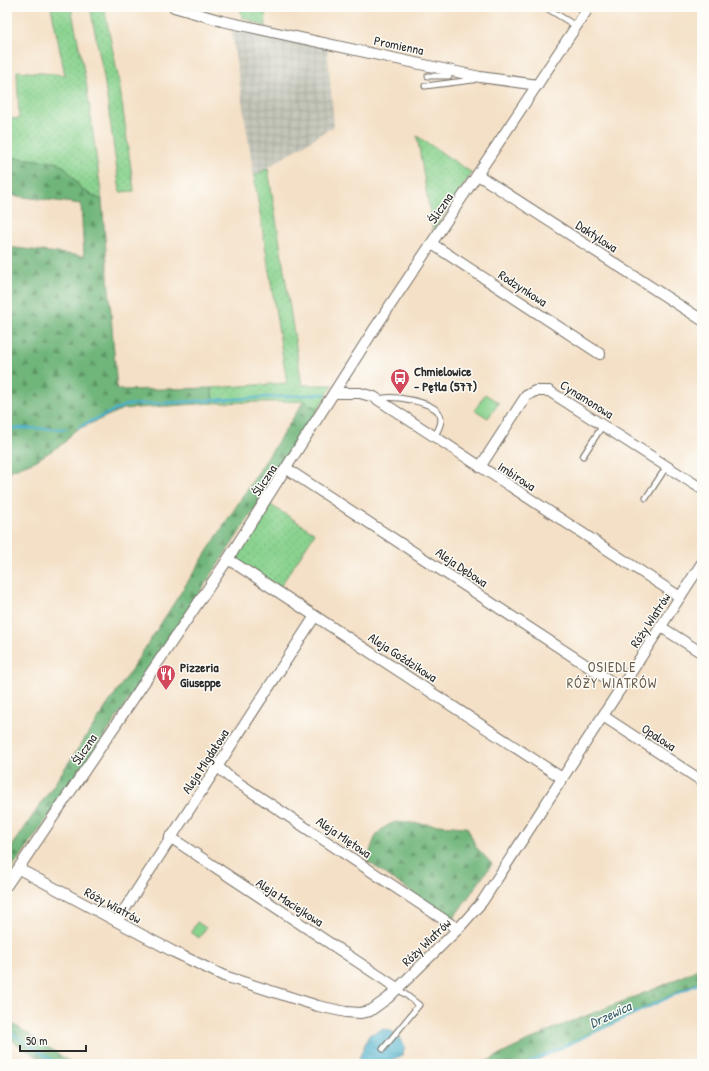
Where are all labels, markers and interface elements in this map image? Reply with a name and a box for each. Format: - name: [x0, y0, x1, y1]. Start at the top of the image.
- street label: Promienna: [373, 31, 425, 59]
- street label: Śliczna: [423, 189, 457, 227]
- street label: Daktylowa: [573, 216, 621, 256]
- street label: Rodzynkowa: [495, 265, 551, 311]
- place label: Chmielowice - Pętla (577): [414, 362, 477, 395]
- bus stop icon: Chmielowice - Pętla (577): [389, 367, 411, 395]
- street label: Cynamonowa: [557, 375, 617, 423]
- street label: Imbirowa: [495, 457, 539, 495]
- street label: Śliczna: [247, 461, 281, 499]
- street label: Aleja Dębowa: [432, 543, 492, 591]
- street label: Róży Wiatrów: [626, 589, 674, 651]
- street label: Aleja Goździkowa: [365, 628, 441, 686]
- district label: OSIEDLE RÓŻY WIATRÓW: [567, 657, 657, 692]
- place label: Pizzeria Giuseppe: [180, 658, 222, 692]
- restaurant icon: Pizzeria Giuseppe: [155, 663, 177, 691]
- street label: Opalowa: [638, 719, 680, 755]
- street label: Aleja Migdałowa: [177, 725, 233, 797]
- street label: Śliczna: [67, 730, 101, 768]
- street label: Aleja Miętowa: [313, 812, 375, 862]
- street label: Aleja Maciejkowa: [253, 874, 327, 930]
- street label: Róży Wiatrów: [81, 883, 145, 927]
- street label: Róży Wiatrów: [397, 914, 455, 970]
- water label: Drzewica: [586, 995, 635, 1032]
- scale bar: [20, 1027, 86, 1053]
- text: 50 m: [26, 1032, 47, 1049]

